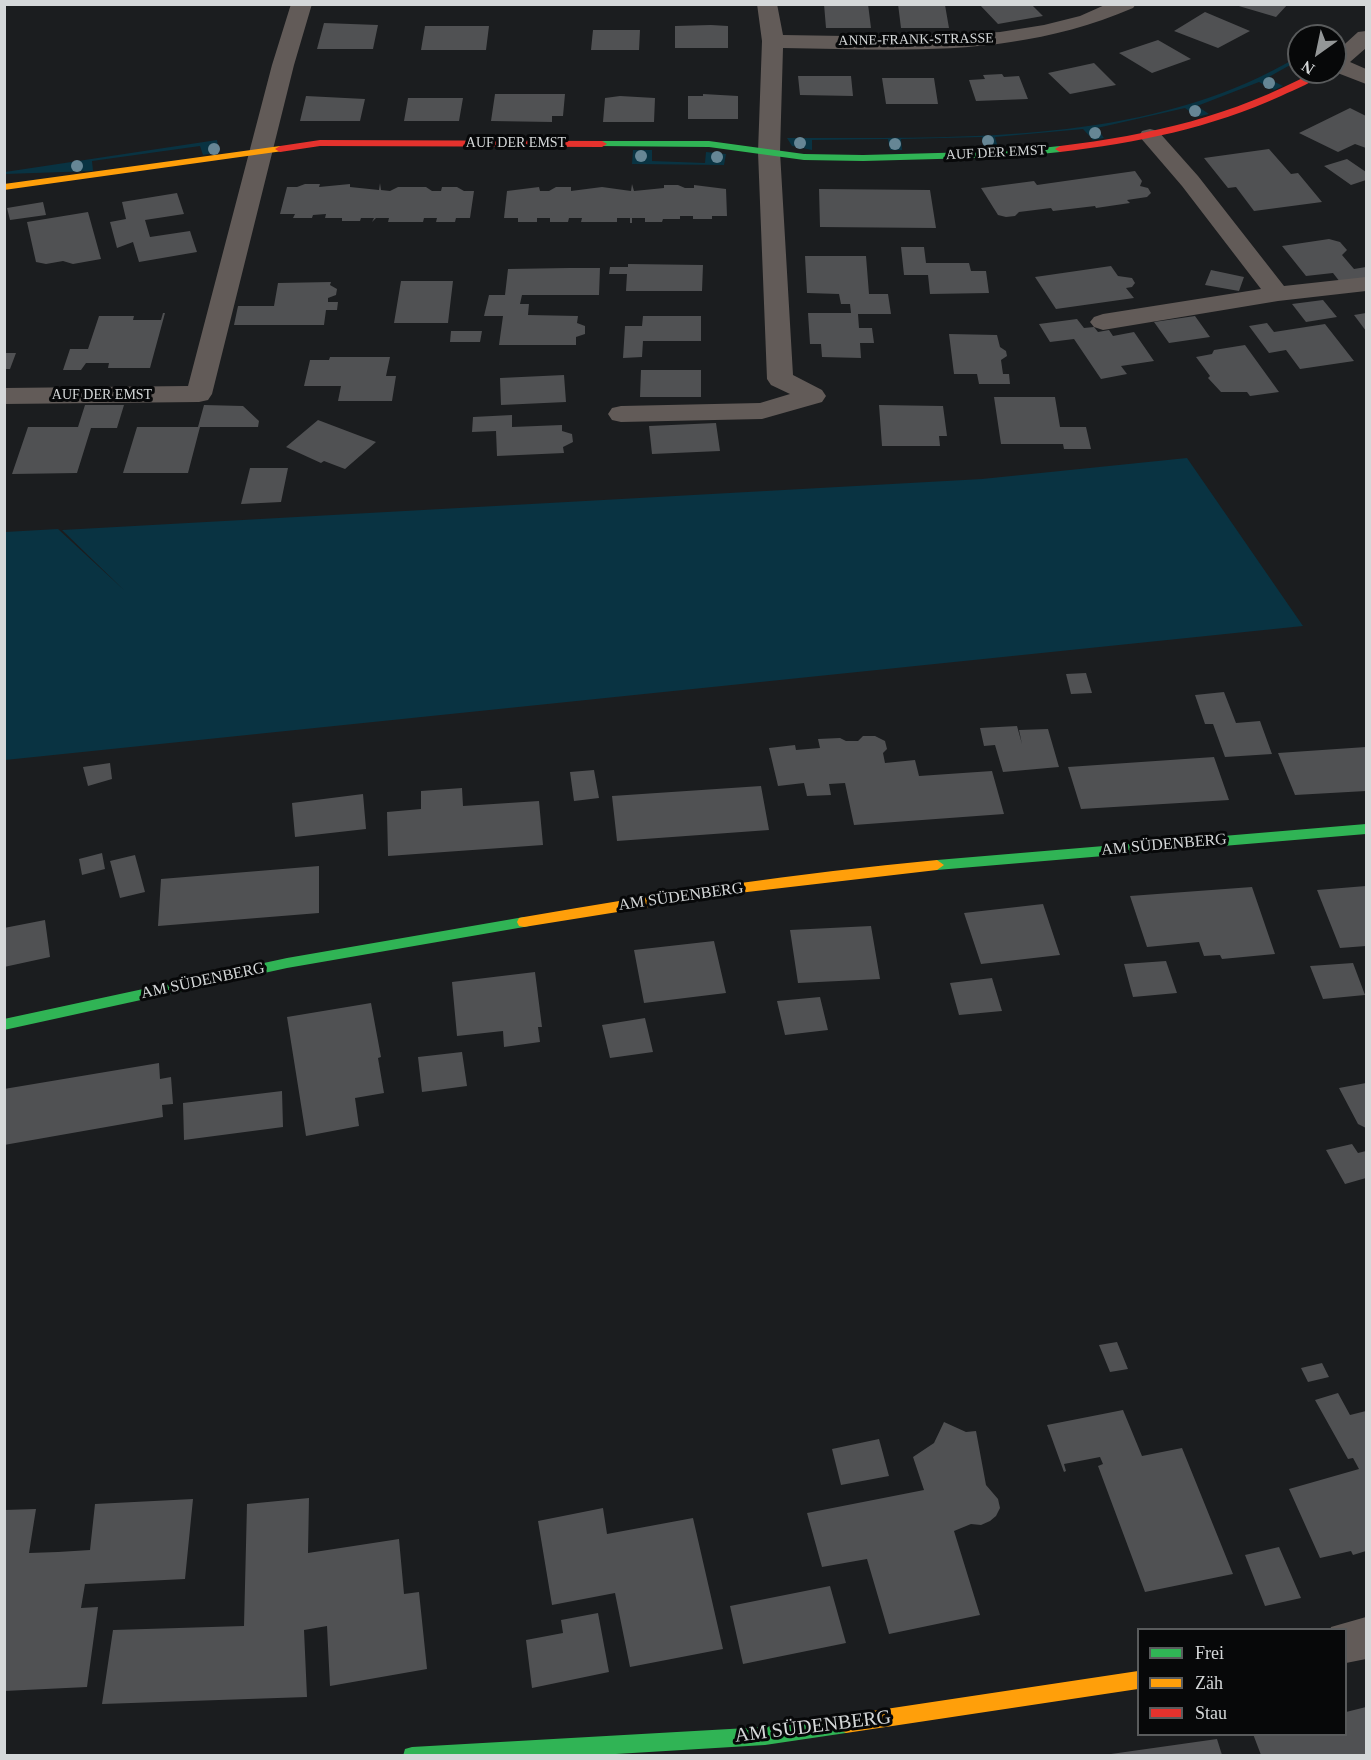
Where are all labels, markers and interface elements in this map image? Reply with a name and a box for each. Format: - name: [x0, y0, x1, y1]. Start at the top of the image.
- north arrow: [1287, 24, 1347, 84]
- street label: ANNE-FRANK-STRASSE: [838, 30, 994, 50]
- text: N: [1299, 58, 1317, 78]
- street label: AUF DER EMST: [466, 135, 566, 151]
- street label: AUF DER EMST: [945, 142, 1047, 164]
- street label: AUF DER EMST: [52, 387, 152, 403]
- street label: AM SÜDENBERG: [1101, 830, 1227, 860]
- street label: AM SÜDENBERG: [617, 879, 745, 915]
- street label: AM SÜDENBERG: [139, 959, 267, 1003]
- legend: [1137, 1628, 1347, 1736]
- text: Frei: [1195, 1643, 1224, 1663]
- text: Zäh: [1195, 1673, 1223, 1693]
- text: Stau: [1195, 1703, 1227, 1723]
- street label: AM SÜDENBERG: [734, 1706, 892, 1748]

